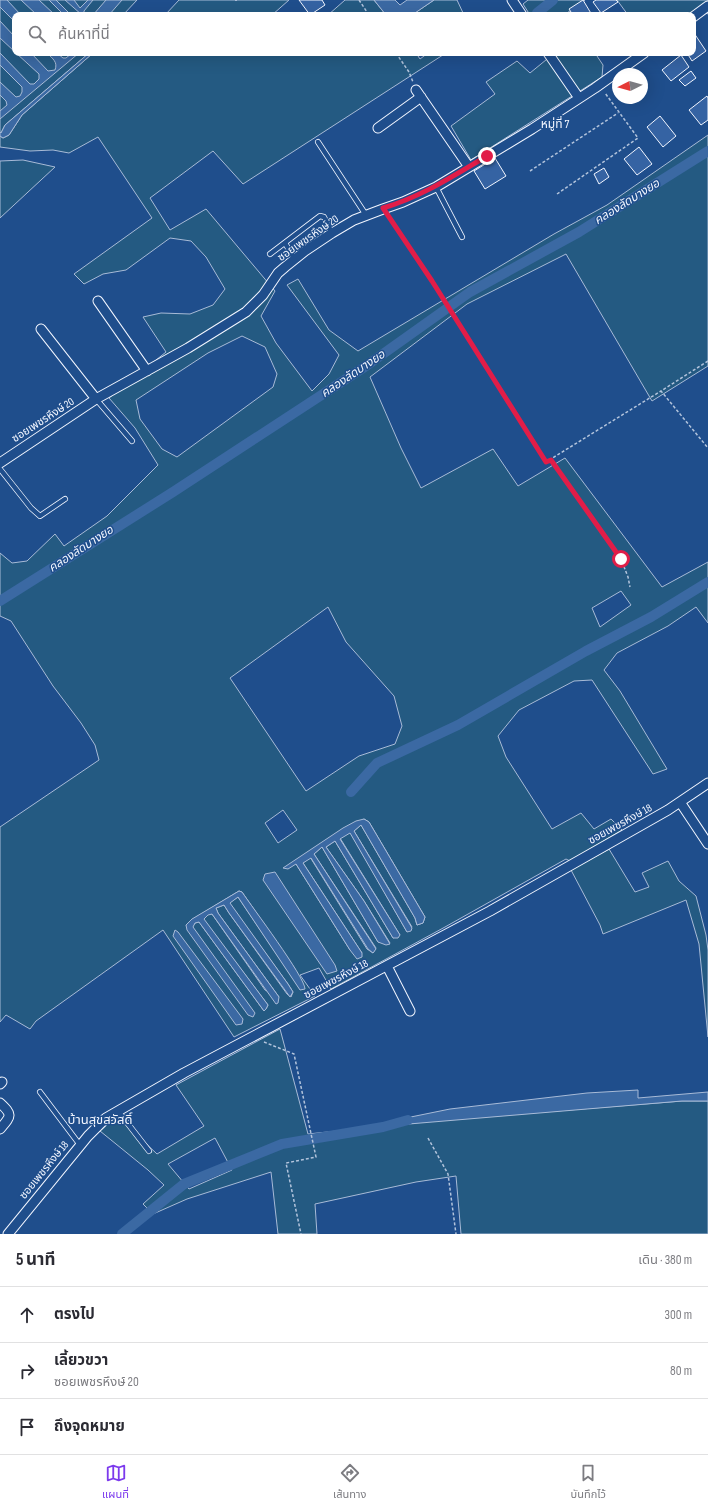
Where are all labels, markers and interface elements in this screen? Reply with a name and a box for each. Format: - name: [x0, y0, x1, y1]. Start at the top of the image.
- search box: [12, 12, 696, 56]
- icon: search: [26, 23, 48, 45]
- text: ค้นหาที่นี่: [58, 25, 110, 44]
- north arrow: [612, 68, 648, 104]
- district label: หมู่ที่ 7: [541, 115, 569, 132]
- route end: [478, 147, 496, 165]
- water label: คลองลัดบางยอ: [591, 175, 663, 228]
- street label: ซอยเพชรหึงษ์ 20: [275, 212, 341, 264]
- water label: คลองลัดบางยอ: [318, 346, 389, 401]
- street label: ซอยเพชรหึงษ์ 20: [9, 395, 77, 445]
- water label: คลองลัดบางยอ: [46, 522, 117, 576]
- route start: [612, 550, 630, 568]
- street label: ซอยเพชรหึงษ์ 18: [586, 801, 654, 847]
- street label: ซอยเพชรหึงษ์ 18: [302, 957, 371, 1001]
- district label: บ้านสุขสวัสดิ์: [68, 1112, 132, 1128]
- street label: ซอยเพชรหึงษ์ 18: [17, 1138, 71, 1202]
- text: 5 นาที: [16, 1250, 55, 1270]
- text: เดิน · 380 m: [638, 1252, 692, 1268]
- icon: ahead: [16, 1304, 38, 1326]
- text: ตรงไป: [54, 1305, 95, 1324]
- text: 300 m: [665, 1307, 692, 1323]
- text: เลี้ยวขวา: [54, 1351, 108, 1370]
- icon: right: [16, 1360, 38, 1382]
- text: 80 m: [670, 1363, 692, 1379]
- text: ซอยเพชรหึงษ์ 20: [54, 1374, 139, 1390]
- icon: arrive: [16, 1416, 38, 1438]
- text: ถึงจุดหมาย: [54, 1417, 125, 1436]
- tab: แผนที่: [102, 1462, 129, 1503]
- tab: เส้นทาง: [333, 1462, 366, 1503]
- tab: บันทึกไว้: [571, 1462, 606, 1503]

